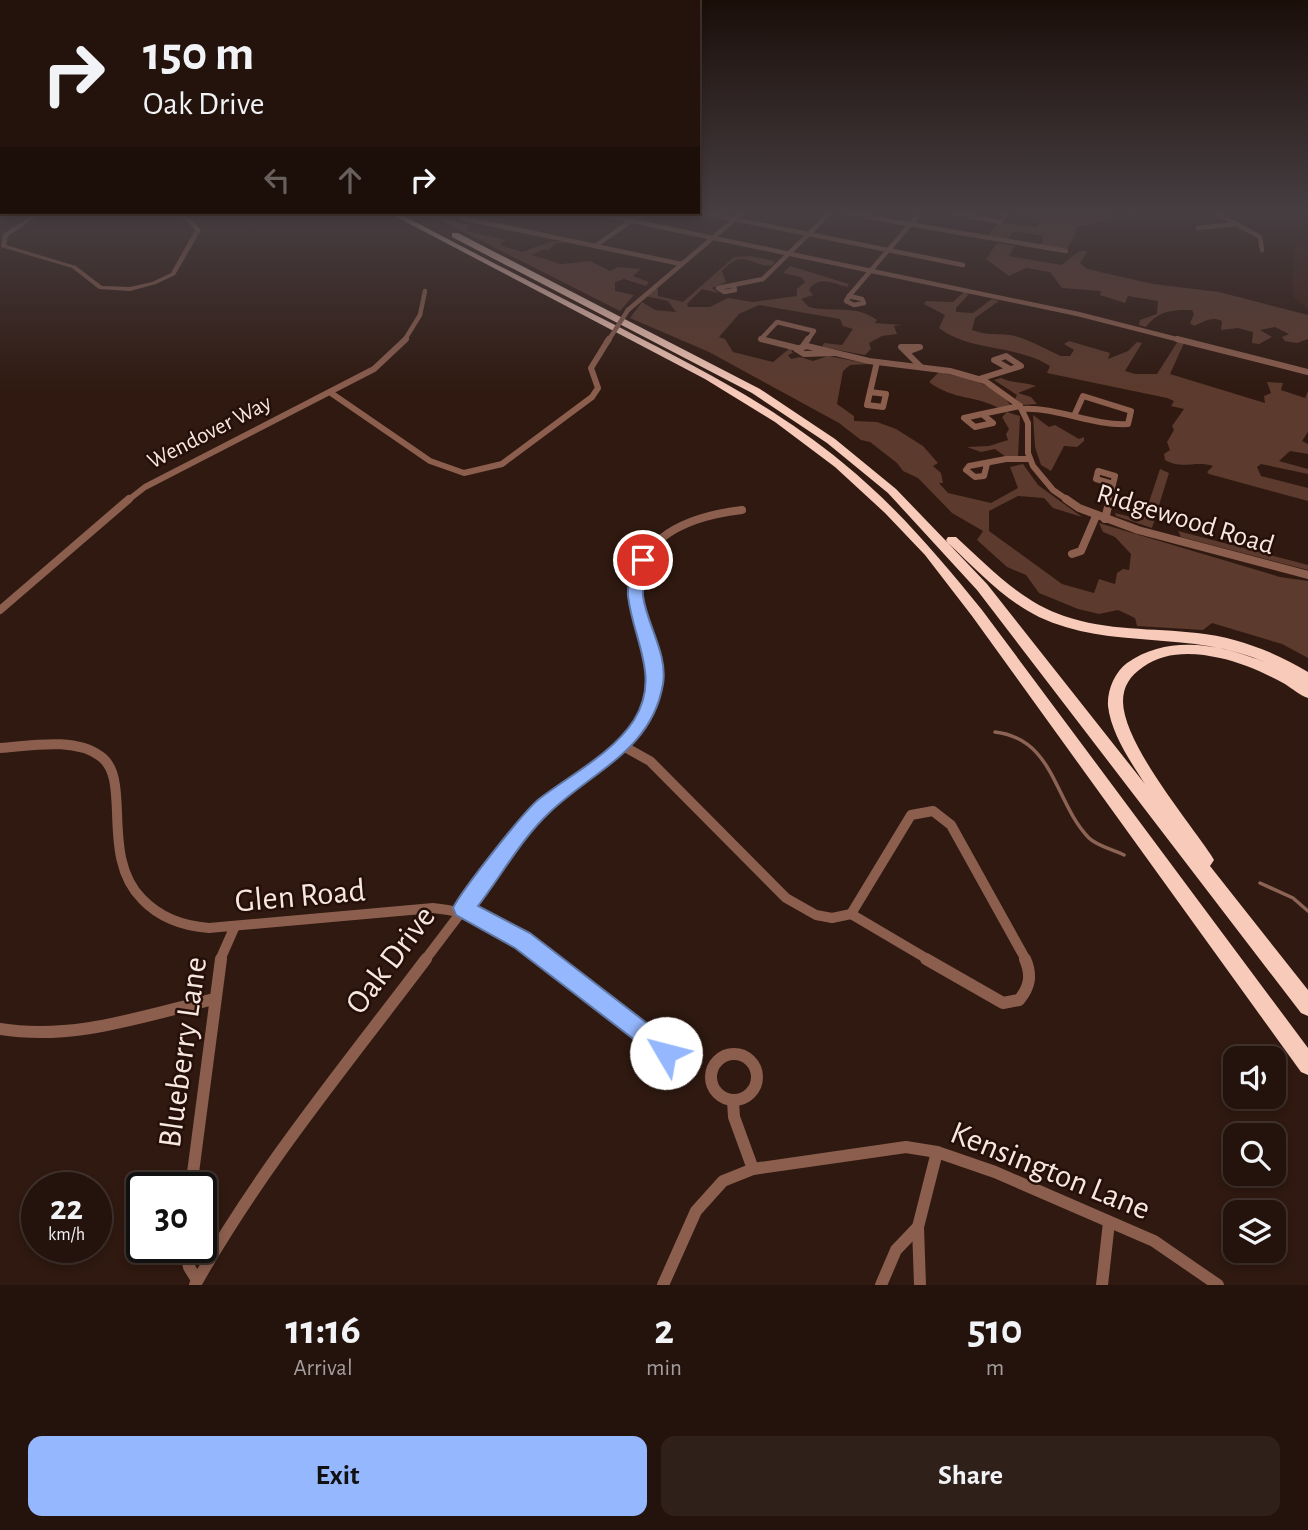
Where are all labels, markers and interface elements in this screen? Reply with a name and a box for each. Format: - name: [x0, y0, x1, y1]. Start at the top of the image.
- icon: right: [28, 28, 119, 119]
- text: 150 m: [143, 30, 254, 79]
- text: Oak Drive: [143, 88, 265, 120]
- icon: left: [258, 161, 296, 199]
- icon: ahead: [331, 161, 369, 199]
- icon: right: [404, 161, 442, 199]
- street label: Wendover Way: [144, 391, 275, 473]
- street label: Ridgewood Road: [1093, 480, 1278, 560]
- pin: [613, 530, 673, 590]
- icon: arrive: [624, 541, 662, 579]
- street label: Glen Road: [234, 874, 367, 919]
- street label: Oak Drive: [340, 901, 442, 1020]
- street label: Blueberry Lane: [154, 955, 213, 1150]
- position arrow: [629, 1016, 703, 1090]
- map controls: [1223, 1046, 1286, 1263]
- button: sound: [1223, 1046, 1286, 1109]
- street label: Kensington Lane: [946, 1116, 1155, 1226]
- button: search: [1223, 1123, 1286, 1186]
- speed limit sign: 30: [126, 1172, 217, 1263]
- text: 22: [50, 1191, 83, 1226]
- button: layers: [1223, 1200, 1286, 1263]
- text: km/h: [48, 1226, 85, 1244]
- text: 11:16: [285, 1309, 361, 1351]
- text: 2: [654, 1309, 674, 1351]
- text: 510: [967, 1309, 1023, 1351]
- text: Arrival: [293, 1357, 353, 1380]
- text: min: [646, 1357, 682, 1380]
- text: m: [986, 1357, 1004, 1380]
- button: Exit: [28, 1436, 647, 1516]
- button: Share: [661, 1436, 1280, 1516]

